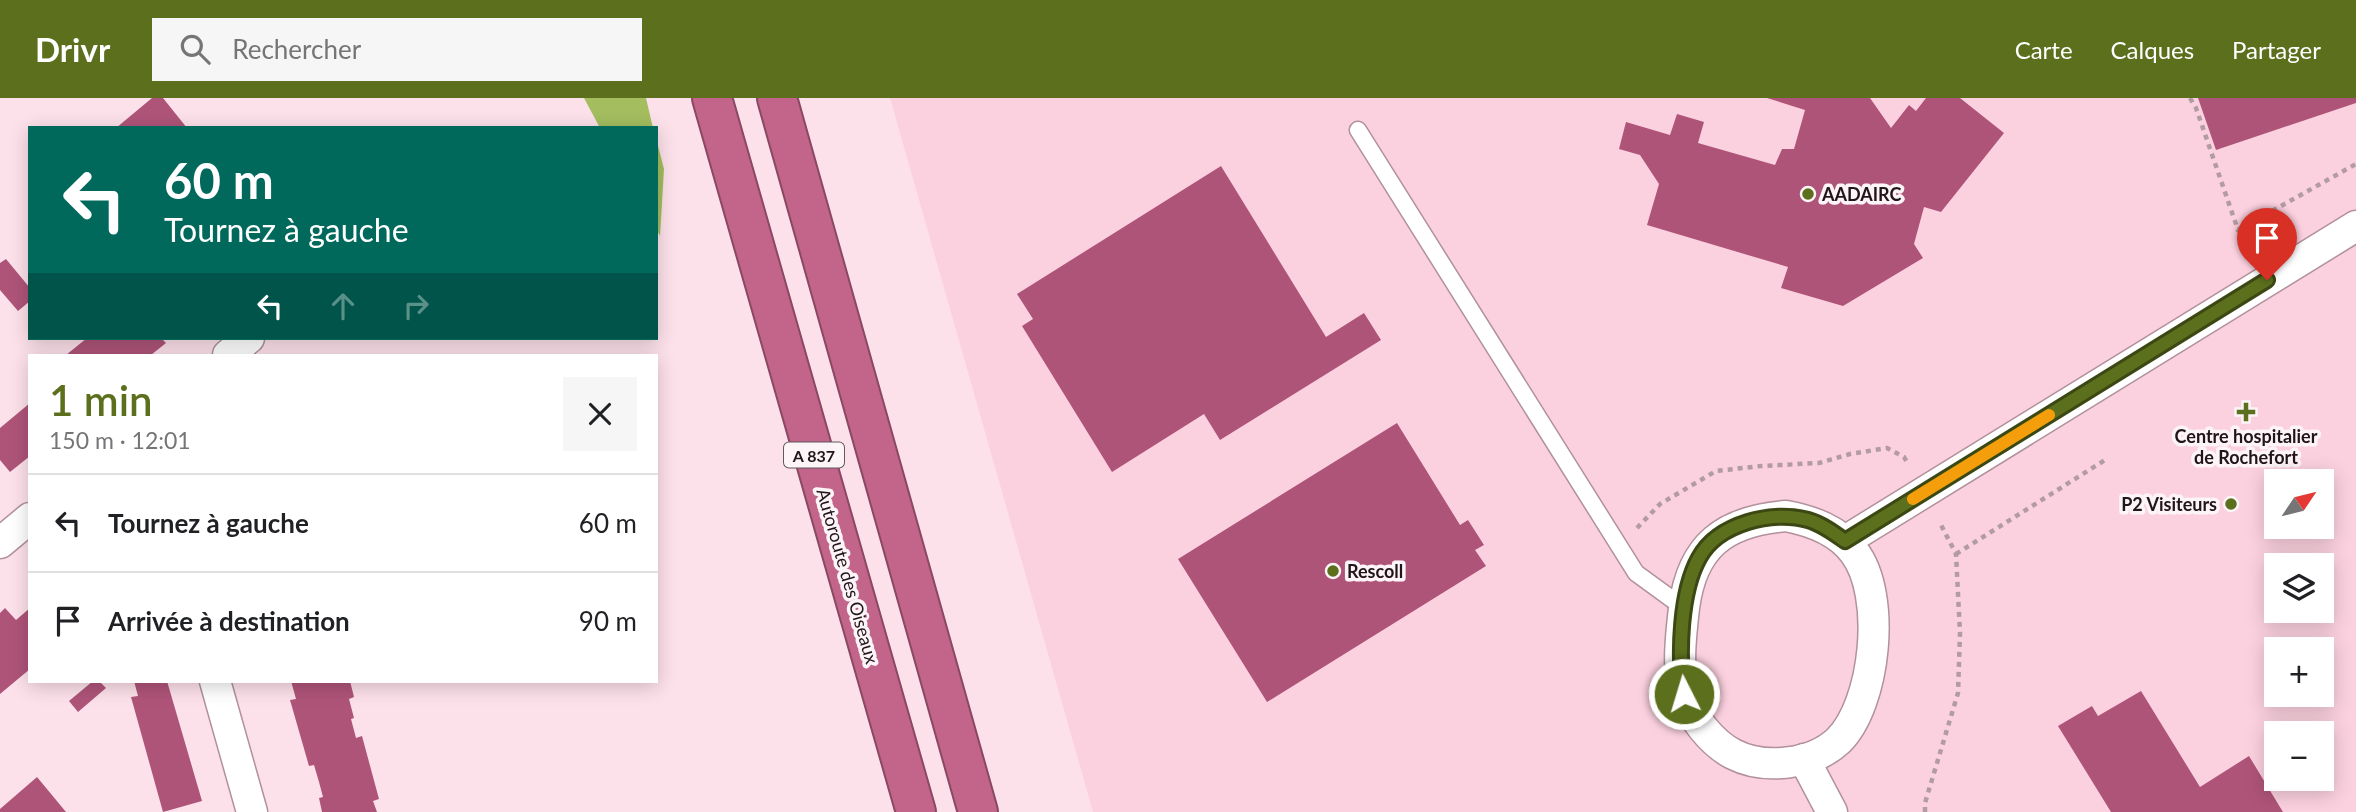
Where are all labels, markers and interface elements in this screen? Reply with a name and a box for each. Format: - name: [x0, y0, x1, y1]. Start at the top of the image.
- search box: [152, 18, 642, 81]
- text: Drivr: [35, 29, 110, 69]
- icon: search: [176, 30, 214, 68]
- text: Rechercher: [232, 33, 361, 65]
- text: Carte: [2015, 35, 2073, 64]
- text: Calques: [2111, 35, 2194, 64]
- text: Partager: [2232, 35, 2321, 64]
- text: 60 m: [164, 151, 274, 209]
- icon: left: [49, 154, 140, 245]
- place label: AADAIRC: [1821, 183, 1902, 205]
- marker: AADAIRC: [1800, 186, 1816, 202]
- pin: [2237, 208, 2297, 280]
- text: Tournez à gauche: [164, 210, 409, 249]
- icon: arrive: [2248, 219, 2286, 257]
- icon: left: [251, 287, 289, 325]
- icon: ahead: [324, 287, 362, 325]
- icon: right: [397, 287, 435, 325]
- text: 1 min: [49, 375, 153, 425]
- button: close: [563, 377, 637, 451]
- marker: Centre hospitalier de Rochefort: [2236, 402, 2256, 422]
- place label: Centre hospitalier de Rochefort: [2175, 425, 2318, 468]
- text: 150 m · 12:01: [49, 426, 191, 454]
- road number: A 837: [784, 442, 844, 468]
- north arrow: [2264, 469, 2334, 539]
- map controls: [2264, 469, 2334, 791]
- street label: Autoroute des Oiseaux: [812, 486, 884, 666]
- place label: P2 Visiteurs: [2121, 493, 2217, 515]
- marker: P2 Visiteurs: [2223, 496, 2239, 512]
- icon: left: [49, 504, 87, 542]
- text: Tournez à gauche: [108, 507, 309, 539]
- text: 60 m: [579, 507, 637, 539]
- button: layers: [2264, 553, 2334, 623]
- place label: Rescoll: [1347, 560, 1403, 582]
- marker: Rescoll: [1325, 563, 1341, 579]
- icon: arrive: [49, 602, 87, 640]
- text: Arrivée à destination: [108, 605, 350, 637]
- text: 90 m: [579, 605, 637, 637]
- button: +: [2264, 637, 2334, 707]
- position arrow: [1647, 657, 1721, 731]
- button: −: [2264, 721, 2334, 791]

